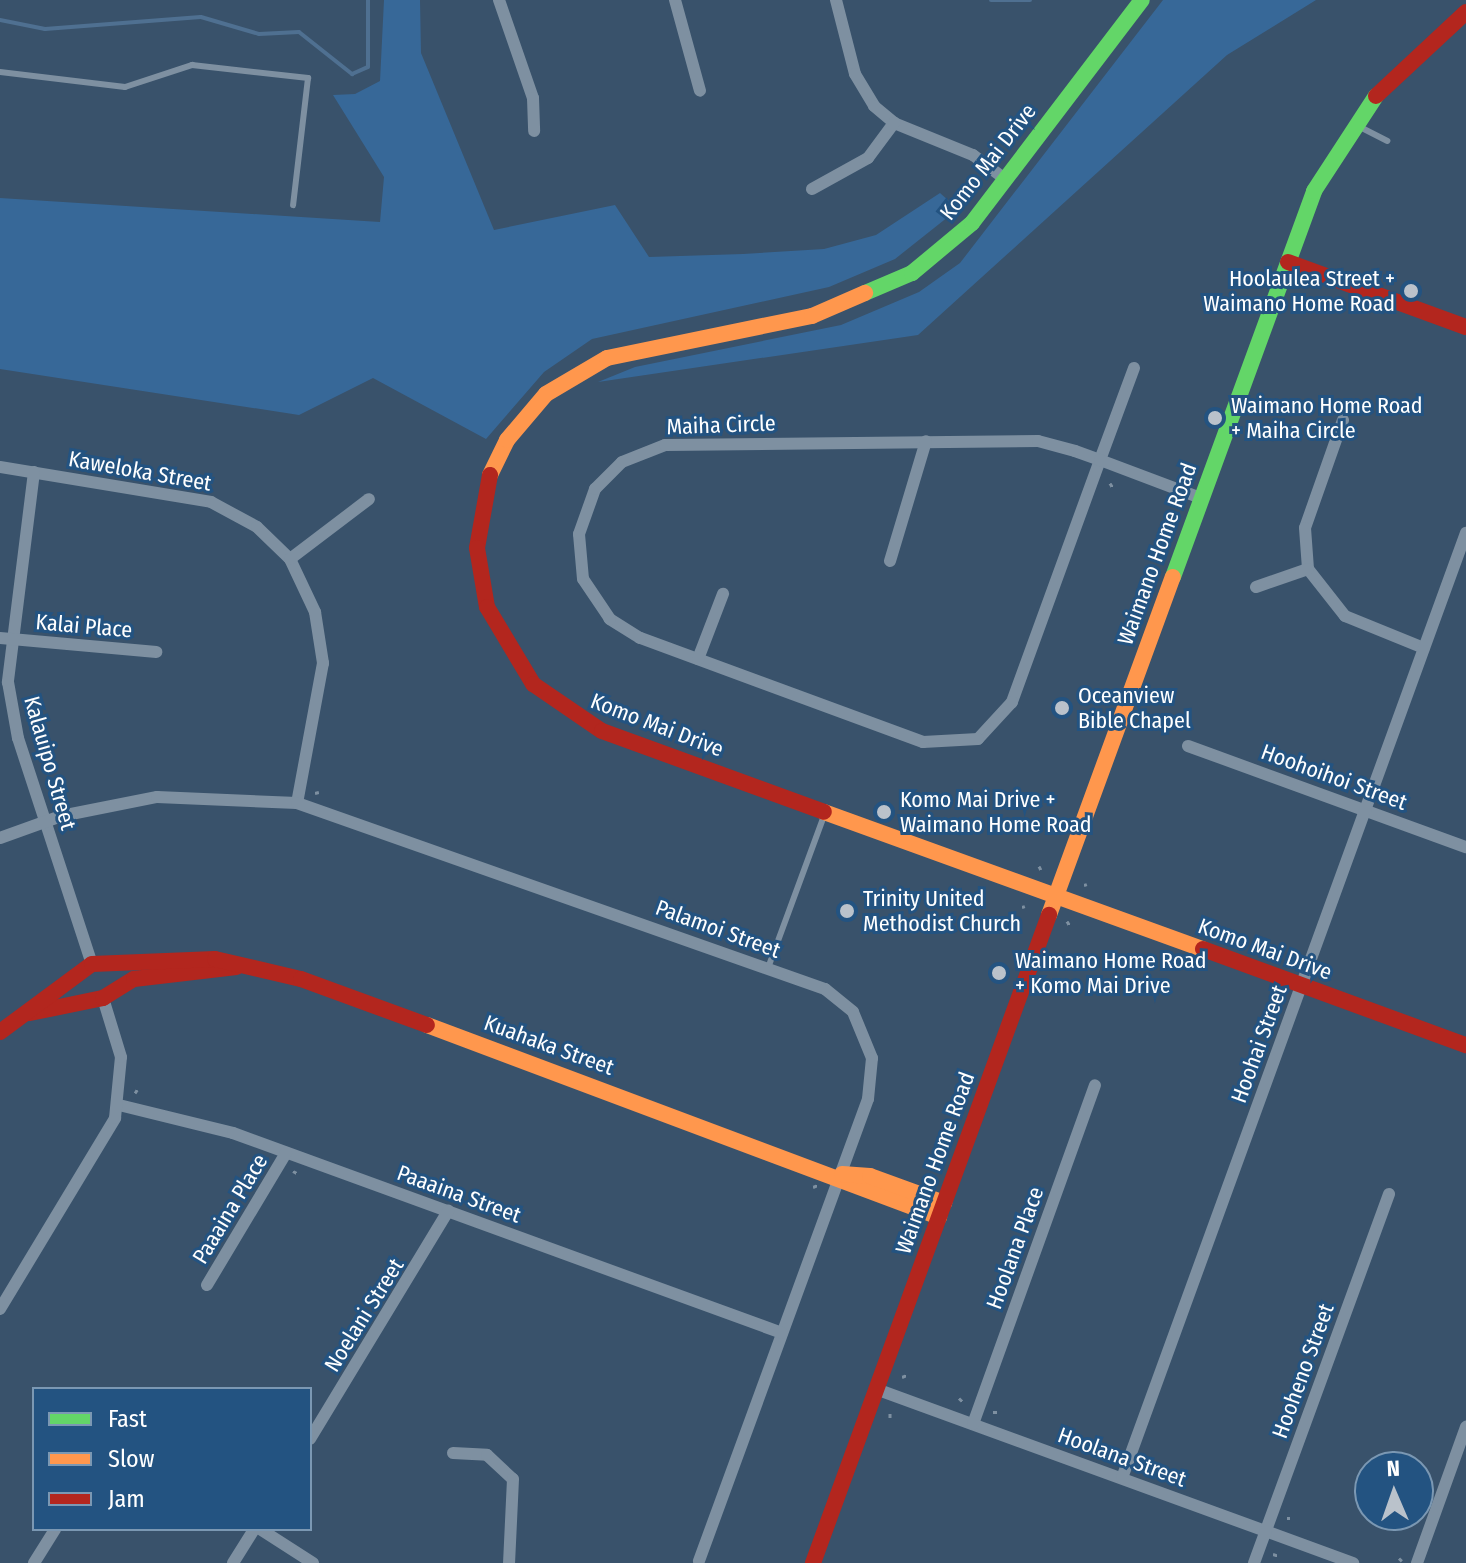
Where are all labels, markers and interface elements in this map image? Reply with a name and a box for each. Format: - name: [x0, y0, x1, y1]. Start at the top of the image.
- street label: Komo Mai Drive: [934, 99, 1042, 225]
- place label: Hoolaulea Street + Waimano Home Road: [1203, 265, 1395, 316]
- marker: Hoolaulea Street + Waimano Home Road: [1402, 282, 1420, 300]
- place label: Waimano Home Road + Maiha Circle: [1231, 392, 1423, 444]
- marker: Waimano Home Road + Maiha Circle: [1206, 409, 1224, 427]
- street label: Maiha Circle: [666, 410, 776, 440]
- street label: Kaweloka Street: [66, 445, 214, 497]
- street label: Waimano Home Road: [1112, 459, 1202, 649]
- street label: Kalai Place: [35, 609, 133, 643]
- place label: Oceanview Bible Chapel: [1078, 682, 1191, 734]
- street label: Komo Mai Drive: [587, 688, 727, 762]
- street label: Kalauipo Street: [18, 693, 82, 833]
- marker: Oceanview Bible Chapel: [1053, 699, 1071, 717]
- street label: Hoohoihoi Street: [1258, 738, 1410, 816]
- place label: Komo Mai Drive + Waimano Home Road: [900, 786, 1092, 838]
- marker: Komo Mai Drive + Waimano Home Road: [875, 803, 893, 821]
- place label: Trinity United Methodist Church: [863, 885, 1021, 936]
- street label: Palamoi Street: [652, 894, 784, 964]
- marker: Trinity United Methodist Church: [838, 902, 856, 920]
- street label: Komo Mai Drive: [1195, 913, 1335, 985]
- place label: Waimano Home Road + Komo Mai Drive: [1015, 947, 1207, 998]
- marker: Waimano Home Road + Komo Mai Drive: [990, 964, 1008, 982]
- street label: Hoohai Street: [1225, 981, 1293, 1107]
- street label: Kuahaka Street: [481, 1009, 617, 1081]
- street label: Waimano Home Road: [890, 1068, 980, 1258]
- street label: Paaaina Place: [187, 1149, 273, 1269]
- street label: Paaaina Street: [394, 1159, 524, 1229]
- street label: Hoolana Place: [981, 1183, 1049, 1313]
- street label: Noelani Street: [319, 1253, 409, 1377]
- street label: Hooheno Street: [1266, 1300, 1340, 1442]
- legend: [32, 1387, 312, 1531]
- text: Fast: [108, 1405, 147, 1433]
- street label: Hoolana Street: [1054, 1422, 1190, 1492]
- text: Slow: [108, 1445, 154, 1473]
- north arrow: [1354, 1451, 1434, 1531]
- text: N: [1386, 1455, 1400, 1482]
- text: Jam: [108, 1485, 145, 1513]

